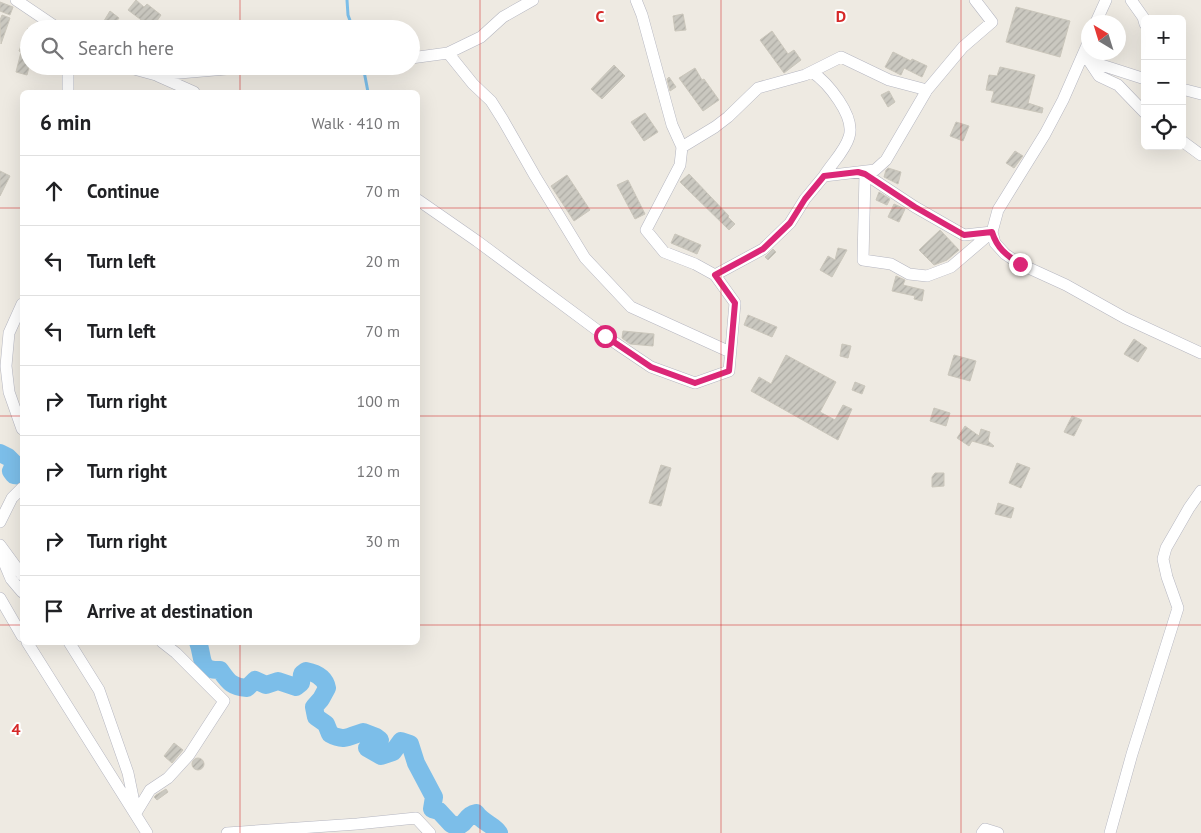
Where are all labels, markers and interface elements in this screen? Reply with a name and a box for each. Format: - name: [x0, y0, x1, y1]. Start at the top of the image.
- text: C: [596, 6, 605, 26]
- text: D: [836, 6, 846, 26]
- north arrow: [1081, 15, 1126, 60]
- map controls: [1141, 15, 1186, 150]
- button: +: [1141, 15, 1186, 60]
- search box: [20, 20, 420, 75]
- icon: search: [38, 34, 66, 62]
- text: Search here: [78, 36, 174, 60]
- button: −: [1141, 60, 1186, 105]
- button: locate: [1141, 105, 1186, 150]
- text: 6 min: [40, 109, 91, 136]
- text: Walk · 410 m: [311, 113, 400, 133]
- icon: ahead: [40, 177, 68, 205]
- text: Continue: [87, 179, 159, 203]
- text: 70 m: [365, 181, 400, 201]
- icon: left: [40, 247, 68, 275]
- text: Turn left: [87, 249, 156, 273]
- text: 20 m: [365, 251, 400, 271]
- route end: [1009, 253, 1032, 276]
- icon: left: [40, 317, 68, 345]
- text: Turn left: [87, 319, 156, 343]
- text: 70 m: [365, 321, 400, 341]
- route start: [594, 325, 617, 348]
- icon: right: [40, 387, 68, 415]
- text: Turn right: [87, 389, 167, 413]
- text: 100 m: [357, 391, 400, 411]
- icon: right: [40, 457, 68, 485]
- text: Turn right: [87, 459, 167, 483]
- text: 120 m: [357, 461, 400, 481]
- icon: right: [40, 527, 68, 555]
- text: Turn right: [87, 529, 167, 553]
- text: 30 m: [365, 531, 400, 551]
- icon: arrive: [40, 597, 68, 625]
- text: Arrive at destination: [87, 599, 253, 623]
- text: 4: [11, 719, 21, 739]

